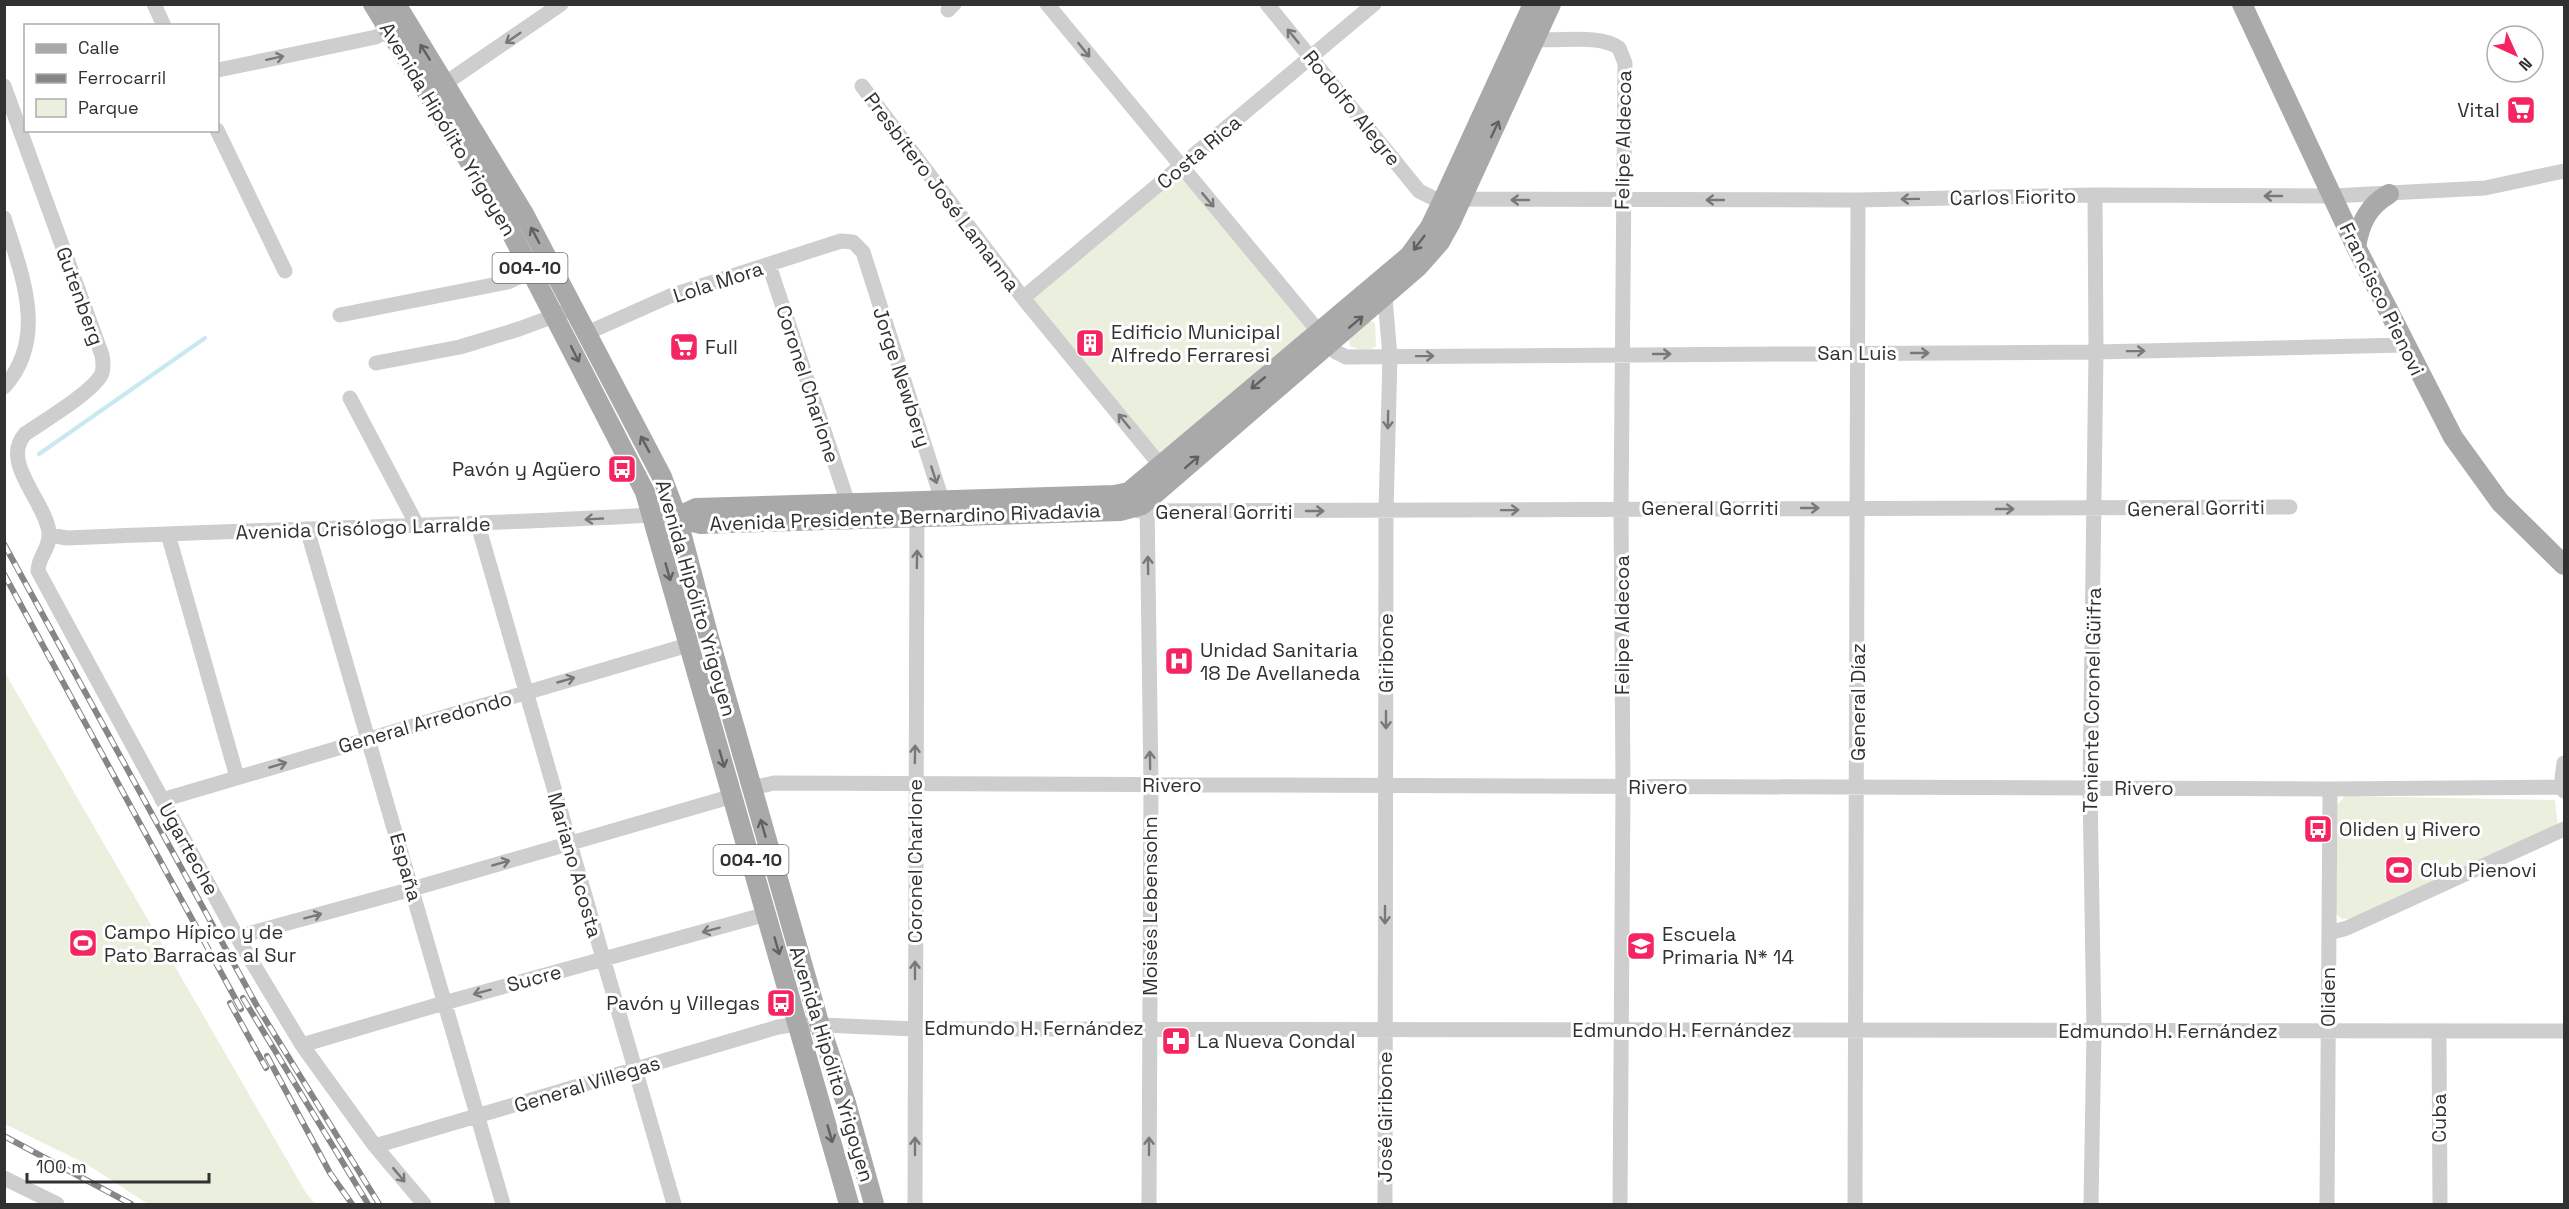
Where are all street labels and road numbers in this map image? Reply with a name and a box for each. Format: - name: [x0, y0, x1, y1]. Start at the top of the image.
- street label: Avenida Hipólito Yrigoyen: [374, 17, 522, 241]
- street label: Rodolfo Alegre: [1297, 45, 1407, 171]
- street label: Felipe Aldecoa: [1609, 70, 1637, 210]
- street label: Presbítero José Lamanna: [858, 87, 1026, 297]
- street label: Costa Rica: [1151, 109, 1247, 195]
- street label: Carlos Fiorito: [1950, 183, 2076, 211]
- street label: Francisco Pienovi: [2334, 218, 2430, 380]
- street label: Gutenberg: [50, 243, 110, 349]
- road number: 004-10: [492, 253, 568, 283]
- street label: Lola Mora: [670, 255, 766, 309]
- street label: Coronel Charlone: [770, 302, 846, 466]
- street label: Jorge Newbery: [867, 303, 937, 451]
- street label: San Luis: [1817, 340, 1897, 366]
- street label: Avenida Hipólito Yrigoyen: [650, 477, 742, 719]
- street label: General Gorriti: [2127, 494, 2265, 522]
- street label: General Gorriti: [1641, 495, 1779, 521]
- street label: Avenida Presidente Bernardino Rivadavia: [709, 497, 1101, 537]
- street label: General Gorriti: [1155, 499, 1293, 525]
- street label: Avenida Crisólogo Larralde: [235, 511, 491, 545]
- street label: Felipe Aldecoa: [1609, 555, 1635, 695]
- street label: Teniente Coronel Güifra: [2077, 587, 2107, 813]
- street label: Giribone: [1373, 613, 1399, 693]
- street label: General Díaz: [1845, 643, 1871, 761]
- street label: General Arredondo: [335, 685, 515, 759]
- street label: Rivero: [1142, 772, 1202, 798]
- street label: Rivero: [1628, 774, 1688, 800]
- street label: Rivero: [2114, 775, 2174, 801]
- street label: Coronel Charlone: [902, 779, 928, 943]
- street label: Mariano Acosta: [542, 789, 608, 941]
- street label: Ugarteche: [153, 798, 225, 900]
- street label: Moisés Lebensohn: [1137, 816, 1163, 996]
- street label: España: [384, 830, 428, 904]
- road number: 004-10: [714, 845, 789, 875]
- street label: Avenida Hipólito Yrigoyen: [784, 943, 880, 1185]
- street label: Sucre: [504, 958, 564, 998]
- street label: Oliden: [2315, 967, 2341, 1027]
- street label: Edmundo H. Fernández: [924, 1015, 1144, 1041]
- street label: Edmundo H. Fernández: [1572, 1017, 1792, 1043]
- street label: Edmundo H. Fernández: [2058, 1018, 2278, 1044]
- street label: General Villegas: [511, 1049, 663, 1119]
- street label: José Giribone: [1372, 1051, 1398, 1183]
- street label: Cuba: [2426, 1093, 2452, 1143]

